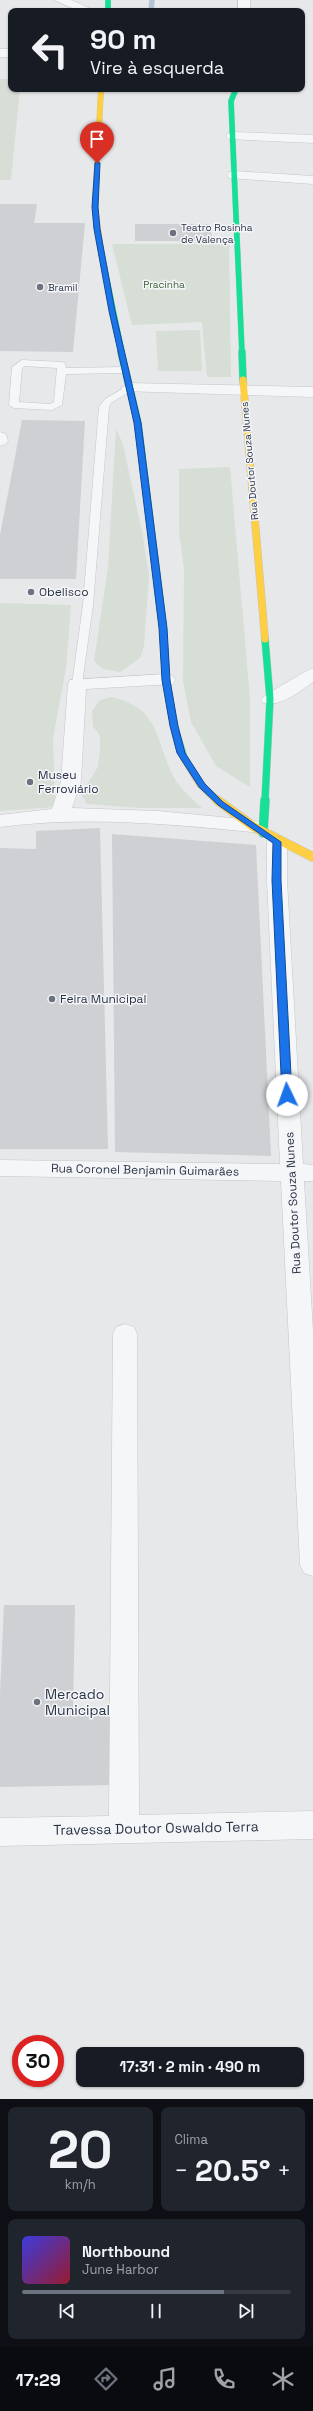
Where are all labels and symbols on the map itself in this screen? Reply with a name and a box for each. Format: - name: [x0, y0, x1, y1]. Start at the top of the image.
- pin: [80, 122, 114, 163]
- place label: Teatro Rosinha de Valença: [181, 221, 253, 246]
- marker: Teatro Rosinha de Valença: [168, 228, 178, 238]
- park label: Pracinha: [143, 278, 185, 291]
- place label: Bramil: [48, 281, 77, 294]
- marker: Bramil: [35, 282, 45, 292]
- street label: Rua Doutor Souza Nunes: [238, 401, 261, 521]
- place label: Obelisco: [39, 584, 89, 600]
- marker: Obelisco: [26, 587, 36, 597]
- place label: Museu Ferroviário: [38, 767, 99, 797]
- marker: Museu Ferroviário: [25, 777, 35, 787]
- place label: Feira Municipal: [60, 991, 146, 1007]
- marker: Feira Municipal: [47, 994, 57, 1004]
- position arrow: [266, 1074, 308, 1116]
- street label: Rua Doutor Souza Nunes: [281, 1131, 305, 1275]
- street label: Rua Coronel Benjamin Guimarães: [51, 1160, 239, 1180]
- place label: Mercado Municipal: [45, 1685, 110, 1719]
- marker: Mercado Municipal: [32, 1697, 42, 1707]
- street label: Travessa Doutor Oswaldo Terra: [53, 1817, 259, 1839]
- speed limit sign: 30: [12, 2035, 64, 2087]

